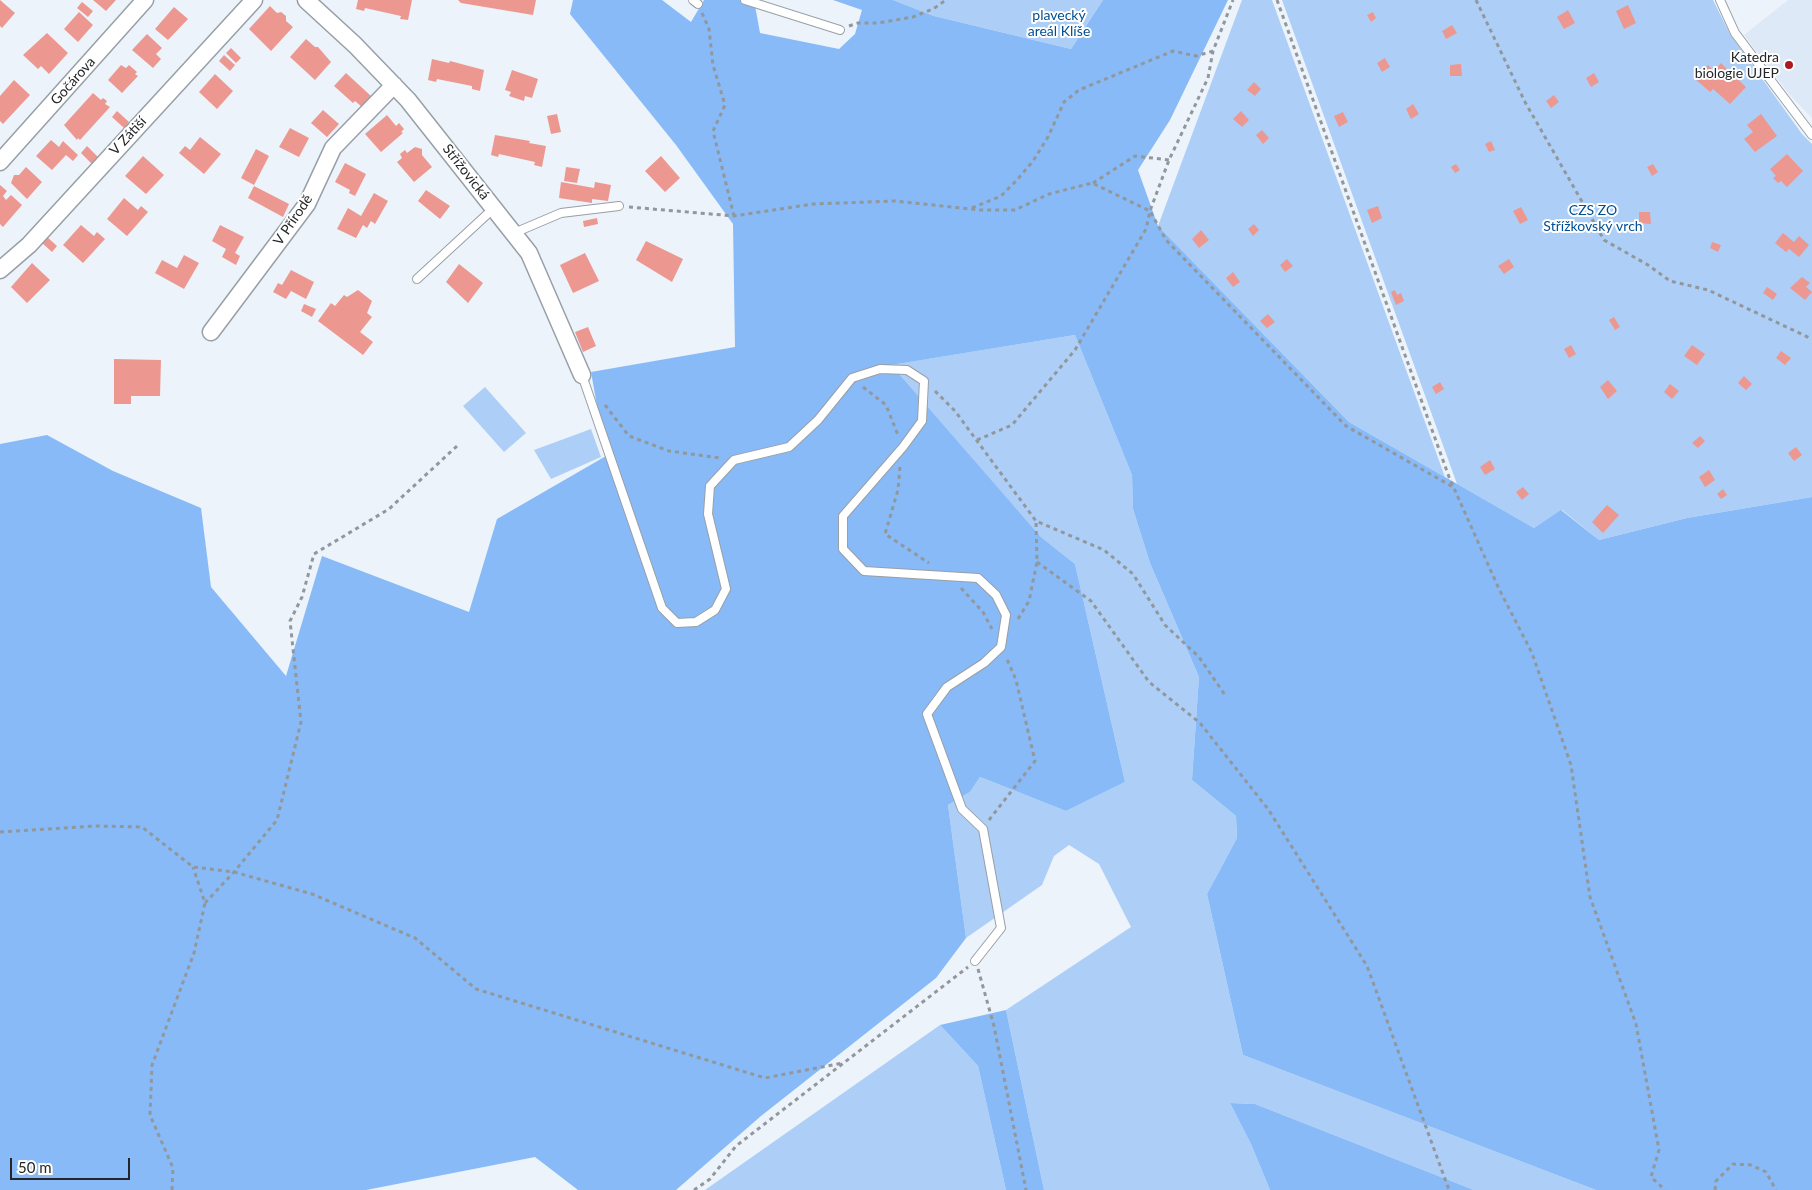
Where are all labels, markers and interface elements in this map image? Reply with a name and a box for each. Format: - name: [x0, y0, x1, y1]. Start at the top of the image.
- park label: plavecký areál Klíše: [1028, 7, 1090, 40]
- place label: Katedra biologie UJEP: [1695, 49, 1779, 82]
- street label: Gočárova: [47, 54, 99, 108]
- marker: Katedra biologie UJEP: [1783, 59, 1795, 71]
- street label: V Zátiší: [106, 113, 150, 159]
- street label: Střížovická: [439, 141, 493, 203]
- street label: V Přírodě: [270, 191, 316, 249]
- park label: CZS ZO Střížkovský vrch: [1543, 202, 1643, 234]
- scale bar: [12, 1148, 132, 1180]
- text: 50 m: [18, 1158, 52, 1176]

